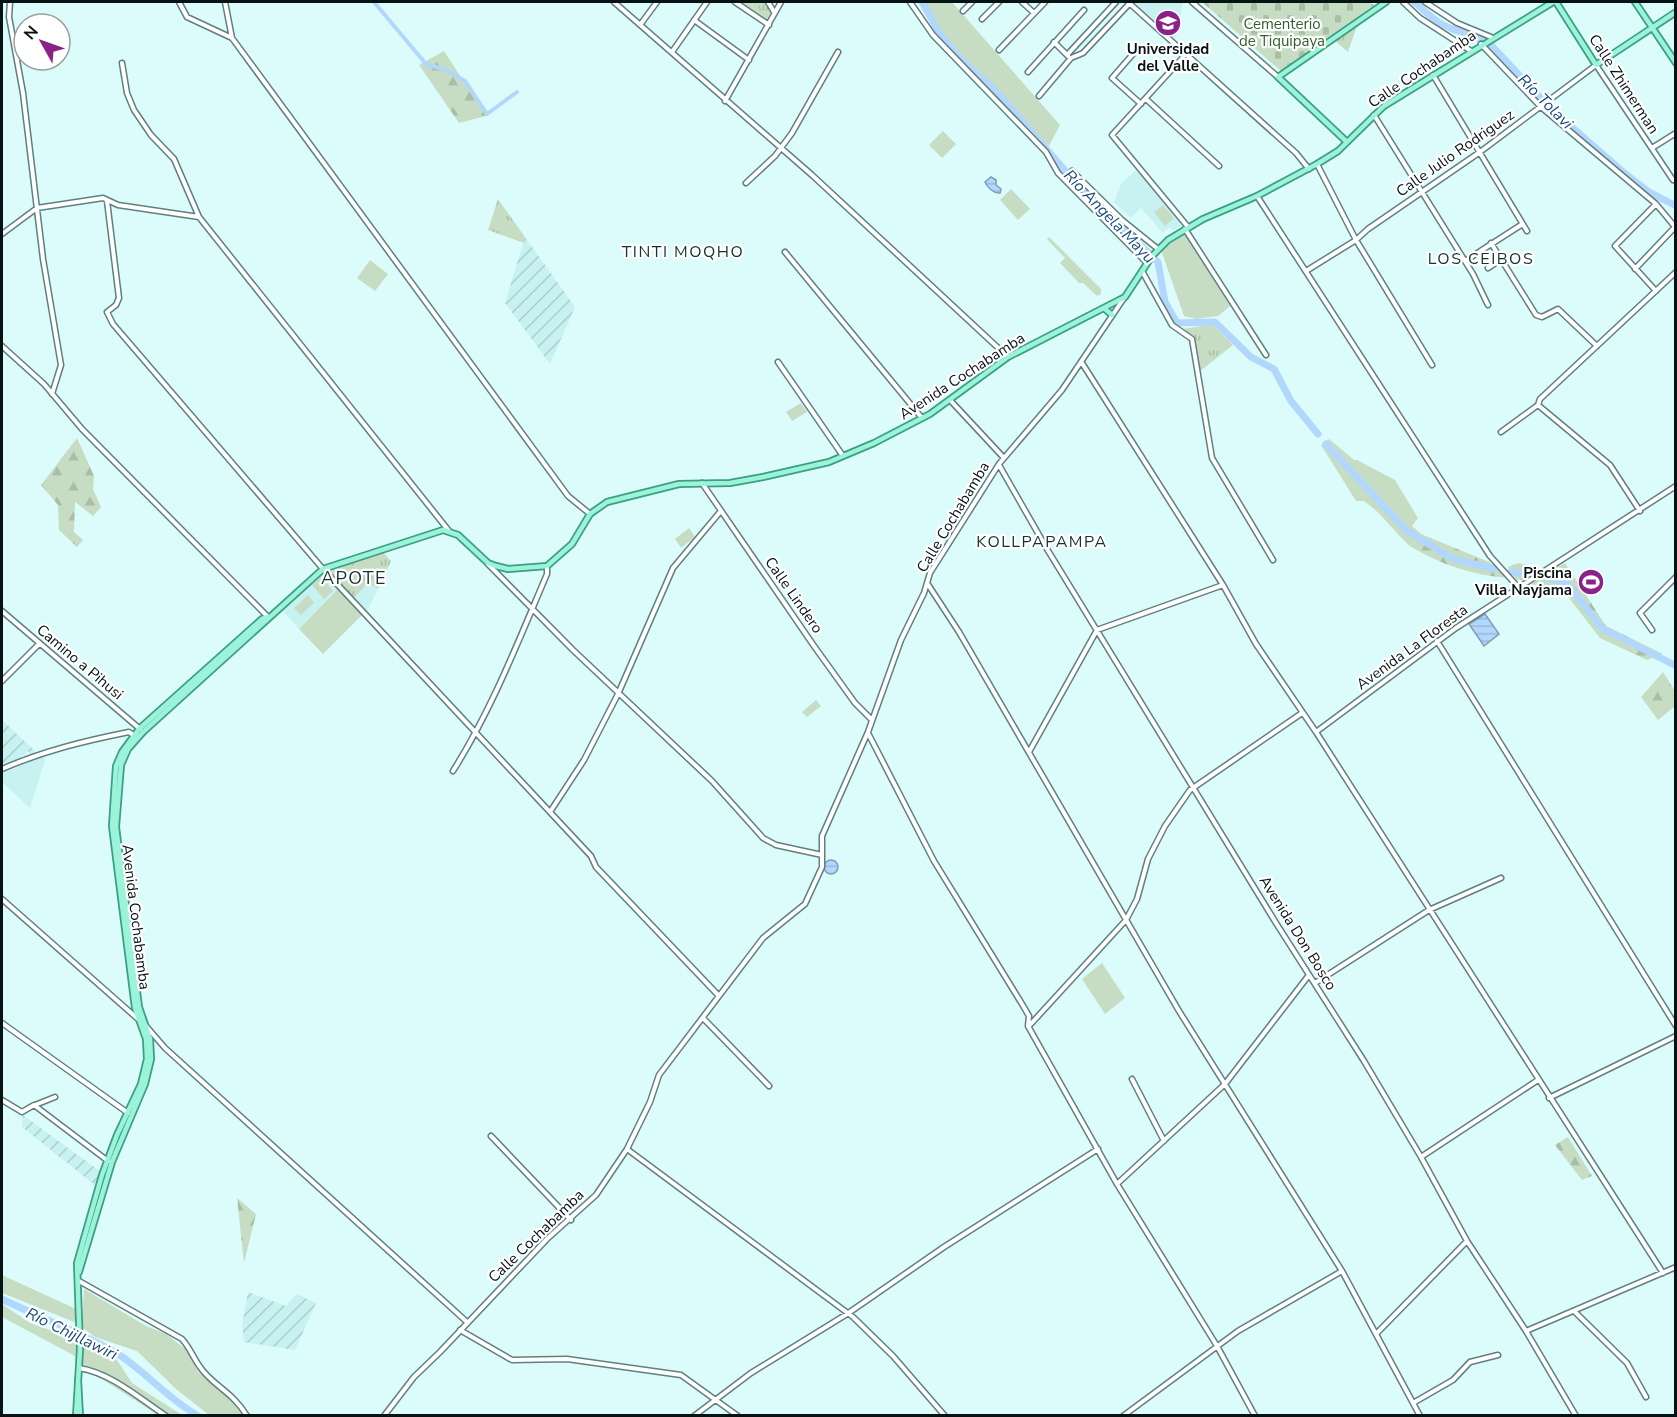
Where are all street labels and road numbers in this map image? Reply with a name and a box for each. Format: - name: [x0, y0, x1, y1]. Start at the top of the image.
- street label: Calle Cochabamba: [1364, 25, 1480, 113]
- street label: Calle Zhimerman: [1584, 30, 1664, 138]
- street label: Calle Julio Rodriguez: [1392, 105, 1518, 201]
- street label: Avenida Cochabamba: [895, 328, 1029, 424]
- street label: Calle Cochabamba: [912, 458, 994, 576]
- street label: Calle Lindero: [760, 553, 828, 637]
- street label: Avenida La Floresta: [1352, 600, 1472, 694]
- street label: Camino a Pihusi: [32, 620, 128, 704]
- street label: Avenida Cochabamba: [117, 843, 155, 991]
- street label: Avenida Don Bosco: [1255, 872, 1341, 994]
- street label: Calle Cochabamba: [484, 1185, 588, 1287]

